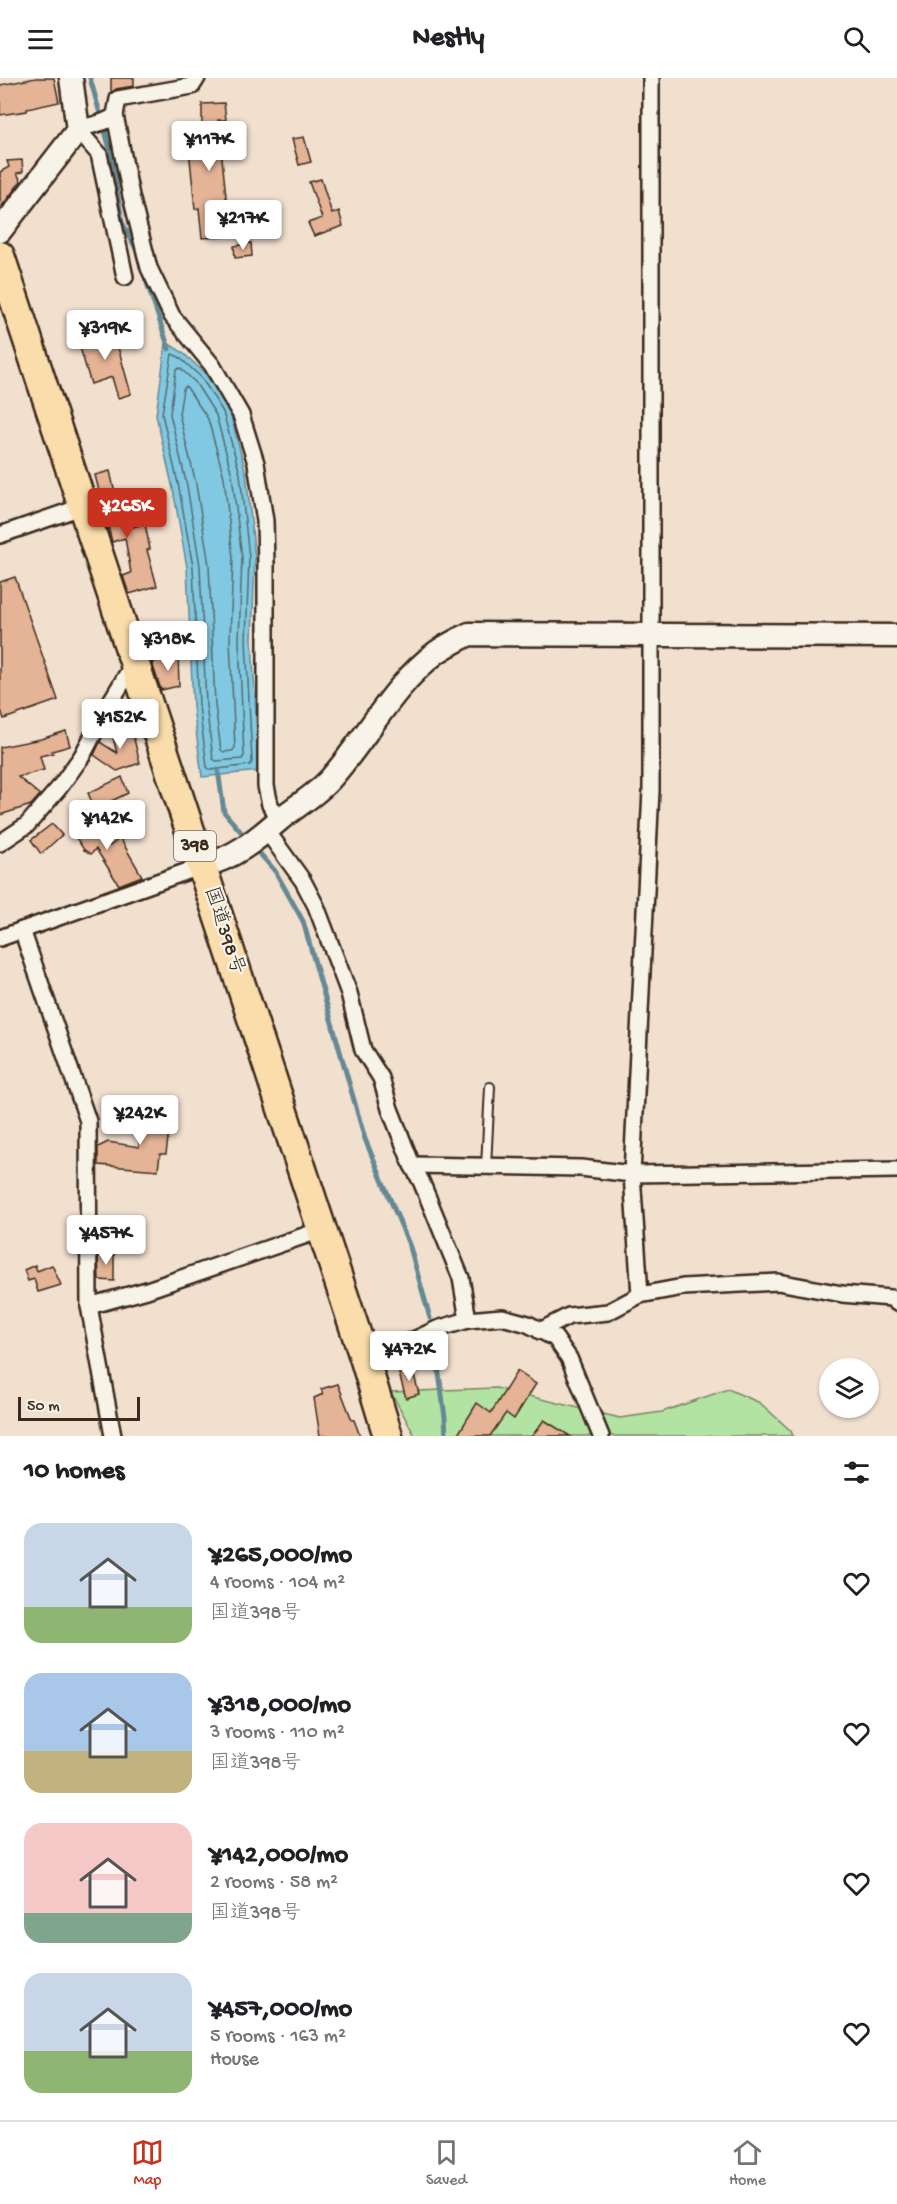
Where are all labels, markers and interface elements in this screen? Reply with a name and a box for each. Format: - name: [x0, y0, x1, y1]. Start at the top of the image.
- icon: menu: [24, 23, 57, 56]
- text: Nestly: [413, 23, 484, 55]
- icon: search: [840, 23, 873, 56]
- pin: ¥117K: [167, 121, 251, 172]
- text: ¥117K: [186, 129, 232, 152]
- pin: ¥217K: [201, 200, 285, 251]
- text: ¥217K: [219, 208, 267, 231]
- pin: ¥319K: [63, 310, 147, 361]
- text: ¥319K: [81, 318, 129, 341]
- pin: ¥265K: [85, 488, 169, 539]
- text: ¥265K: [102, 496, 152, 519]
- pin: ¥318K: [126, 621, 210, 672]
- text: ¥318K: [143, 629, 193, 652]
- pin: ¥152K: [78, 699, 162, 750]
- text: ¥152K: [96, 707, 144, 730]
- pin: ¥142K: [65, 800, 149, 851]
- text: ¥142K: [83, 808, 131, 831]
- road number: 398: [174, 831, 216, 861]
- street label: 国道398号: [198, 884, 249, 978]
- pin: ¥242K: [98, 1095, 182, 1146]
- text: ¥242K: [115, 1103, 165, 1126]
- pin: ¥457K: [64, 1215, 148, 1266]
- text: ¥457K: [81, 1223, 131, 1246]
- pin: ¥472K: [367, 1331, 451, 1382]
- text: ¥472K: [384, 1339, 434, 1362]
- map controls: [819, 1358, 879, 1418]
- button: layers: [819, 1358, 879, 1418]
- scale bar: [18, 1394, 140, 1422]
- text: 50 m: [27, 1398, 60, 1417]
- icon: filters: [840, 1456, 873, 1489]
- text: 10 homes: [24, 1457, 124, 1488]
- text: ¥265,000/mo: [210, 1541, 352, 1572]
- icon: home: [72, 1547, 144, 1619]
- icon: heart: [840, 1567, 873, 1600]
- text: 4 rooms · 104 m²: [210, 1572, 345, 1595]
- text: 国道398号: [210, 1603, 301, 1626]
- text: ¥318,000/mo: [210, 1691, 351, 1722]
- icon: home: [72, 1697, 144, 1769]
- icon: heart: [840, 1717, 873, 1750]
- text: 3 rooms · 110 m²: [210, 1722, 345, 1745]
- text: 国道398号: [210, 1753, 301, 1776]
- text: ¥142,000/mo: [210, 1841, 348, 1872]
- icon: home: [72, 1847, 144, 1919]
- icon: heart: [840, 1867, 873, 1900]
- text: 2 rooms · 58 m²: [210, 1872, 338, 1895]
- text: 国道398号: [210, 1903, 301, 1926]
- text: ¥457,000/mo: [210, 1995, 352, 2026]
- icon: home: [72, 1997, 144, 2069]
- icon: heart: [840, 2017, 873, 2050]
- text: 5 rooms · 163 m²: [210, 2026, 346, 2049]
- text: House: [210, 2049, 259, 2072]
- tab: Map: [131, 2136, 164, 2191]
- tab: Saved: [426, 2136, 467, 2191]
- tab: Home: [729, 2136, 766, 2191]

